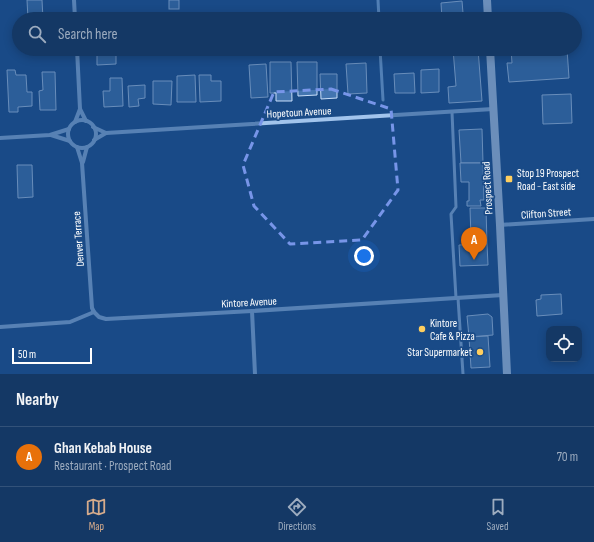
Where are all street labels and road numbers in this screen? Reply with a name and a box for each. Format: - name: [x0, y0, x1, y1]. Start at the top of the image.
- street label: Hopetoun Avenue: [266, 104, 332, 121]
- street label: Prospect Road: [480, 161, 495, 215]
- street label: Clifton Street: [520, 205, 572, 222]
- street label: Denver Terrace: [70, 211, 87, 267]
- street label: Kintore Avenue: [221, 295, 277, 310]

